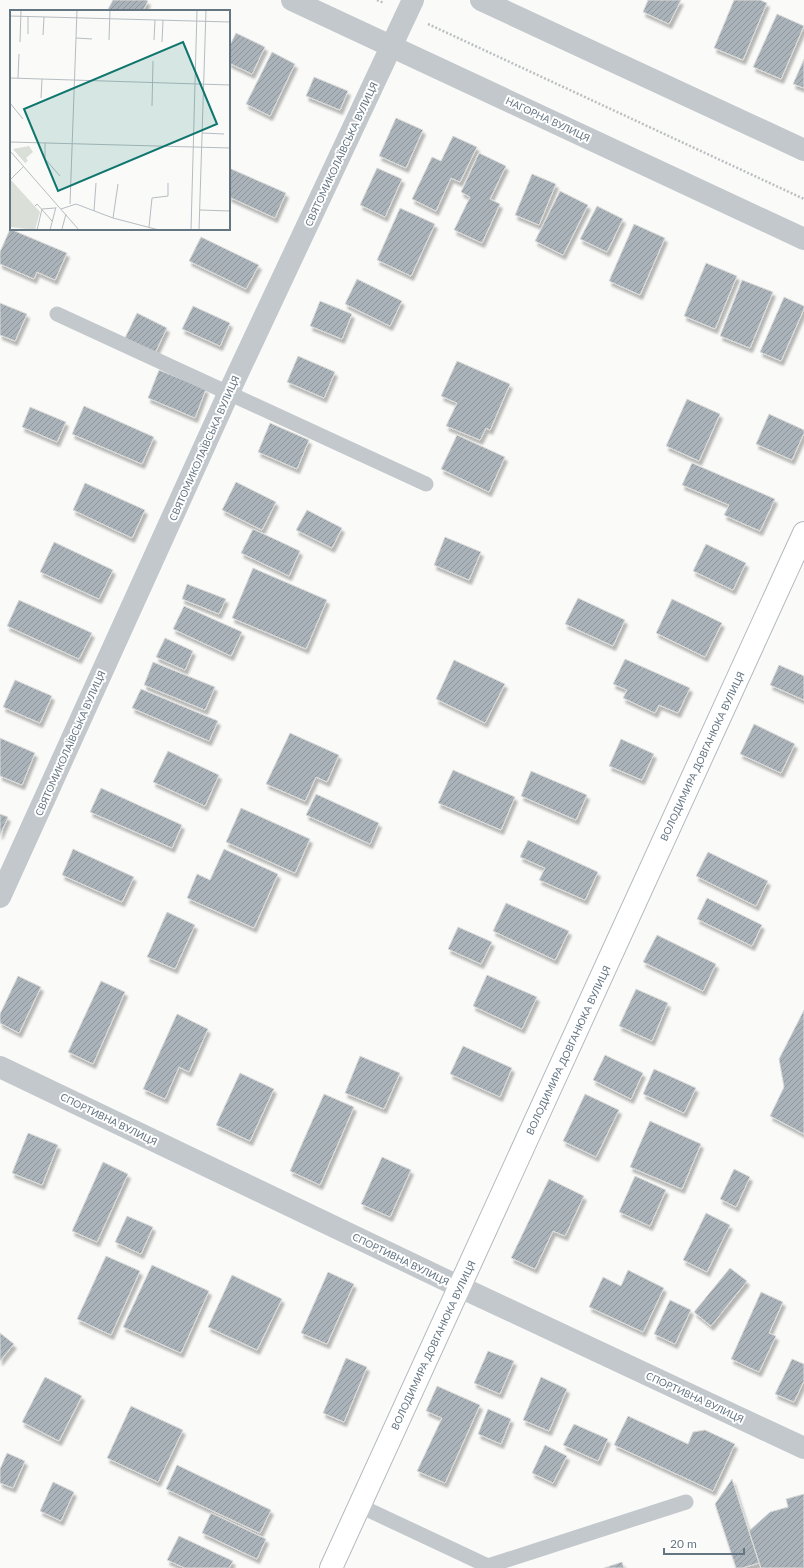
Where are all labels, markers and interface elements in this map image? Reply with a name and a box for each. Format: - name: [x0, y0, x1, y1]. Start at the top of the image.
- inset map: [10, 10, 230, 230]
- street label: СВЯТОМИКОЛАЇВСЬКА ВУЛИЦЯ: [302, 80, 380, 228]
- street label: НАГОРНА ВУЛИЦЯ: [504, 94, 592, 144]
- street label: СВЯТОМИКОЛАЇВСЬКА ВУЛИЦЯ: [166, 373, 242, 523]
- street label: СВЯТОМИКОЛАЇВСЬКА ВУЛИЦЯ: [32, 668, 108, 818]
- street label: ВОЛОДИМИРА ДОВГАНЮКА ВУЛИЦЯ: [657, 670, 747, 842]
- street label: ВОЛОДИМИРА ДОВГАНЮКА ВУЛИЦЯ: [523, 964, 613, 1136]
- street label: СПОРТИВНА ВУЛИЦЯ: [59, 1090, 159, 1148]
- street label: СПОРТИВНА ВУЛИЦЯ: [351, 1230, 451, 1288]
- street label: ВОЛОДИМИРА ДОВГАНЮКА ВУЛИЦЯ: [388, 1259, 478, 1431]
- street label: СПОРТИВНА ВУЛИЦЯ: [644, 1369, 746, 1425]
- scale bar: [664, 1530, 744, 1556]
- text: 20 m: [670, 1536, 697, 1551]

